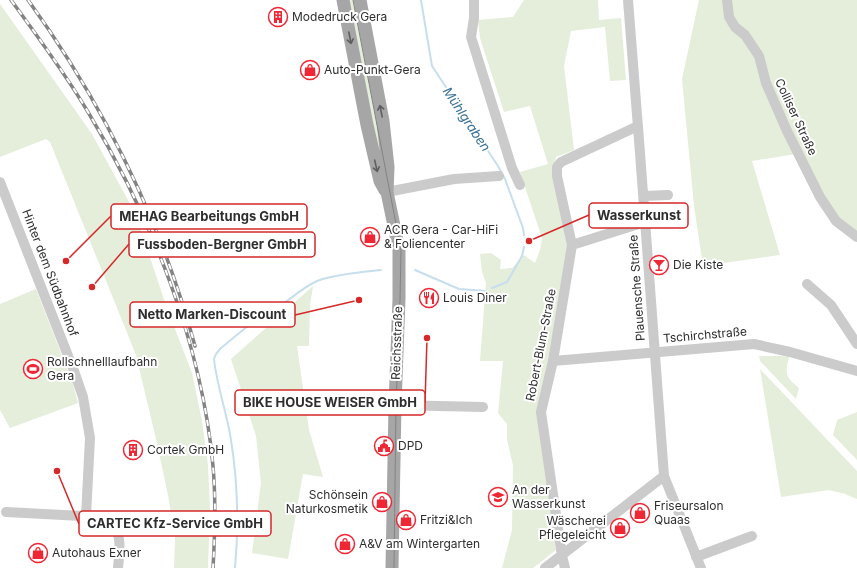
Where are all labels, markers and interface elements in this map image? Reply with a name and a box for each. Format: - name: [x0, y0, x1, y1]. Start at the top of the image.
- building icon: Modedruck Gera: [267, 6, 289, 28]
- place label: Modedruck Gera: [292, 9, 387, 24]
- one-way arrow: [346, 31, 354, 44]
- shop icon: Auto-Punkt-Gera: [299, 59, 321, 81]
- place label: Auto-Punkt-Gera: [324, 62, 421, 77]
- street label: Colliser Straße: [772, 76, 821, 158]
- water label: Mühlgraben: [440, 84, 495, 154]
- one-way arrow: [377, 105, 385, 118]
- one-way arrow: [373, 159, 380, 172]
- callout: Wasserkunst: [589, 203, 688, 228]
- callout: MEHAG Bearbeitungs GmbH: [111, 204, 307, 229]
- street label: Hinter dem Südbahnhof: [19, 207, 82, 339]
- text: Wasserkunst: [597, 207, 681, 223]
- text: MEHAG Bearbeitungs GmbH: [119, 208, 299, 224]
- place label: ACR Gera - Car-HiFi & Foliencenter: [384, 222, 498, 251]
- shop icon: ACR Gera - Car-HiFi & Foliencenter: [359, 226, 381, 248]
- callout: Fussboden-Bergner GmbH: [129, 232, 315, 257]
- street label: Plauensche Straße: [625, 234, 648, 342]
- text: Fussboden-Bergner GmbH: [137, 236, 307, 252]
- bar icon: Die Kiste: [648, 254, 670, 276]
- place label: Die Kiste: [673, 257, 723, 272]
- restaurant icon: Louis Diner: [418, 287, 440, 309]
- street label: Robert-Blum-Straße: [522, 287, 559, 402]
- place label: Louis Diner: [443, 290, 507, 305]
- callout: Netto Marken-Discount: [130, 302, 295, 327]
- text: Netto Marken-Discount: [138, 306, 287, 322]
- street label: Reichsstraße: [388, 306, 405, 380]
- street label: Tschirchstraße: [662, 323, 748, 346]
- place label: Rollschnelllaufbahn Gera: [47, 354, 157, 383]
- sports icon: Rollschnelllaufbahn Gera: [22, 358, 44, 380]
- callout: BIKE HOUSE WEISER GmbH: [235, 390, 425, 415]
- text: BIKE HOUSE WEISER GmbH: [243, 394, 417, 410]
- public building icon: DPD: [373, 435, 395, 457]
- place label: DPD: [398, 438, 423, 453]
- building icon: Cortek GmbH: [122, 439, 144, 461]
- place label: Cortek GmbH: [147, 442, 224, 457]
- place label: An der Wasserkunst: [512, 482, 585, 511]
- school or university icon: An der Wasserkunst: [487, 486, 509, 508]
- place label: Schönsein Naturkosmetik: [286, 487, 368, 516]
- shop icon: Schönsein Naturkosmetik: [371, 491, 393, 513]
- place label: Friseursalon Quaas: [654, 498, 724, 527]
- shop icon: Friseursalon Quaas: [629, 502, 651, 524]
- shop icon: Fritzi&Ich: [395, 509, 417, 531]
- callout: CARTEC Kfz-Service GmbH: [79, 511, 271, 536]
- place label: Fritzi&Ich: [420, 512, 473, 527]
- place label: Wäscherei Pflegeleicht: [539, 513, 606, 542]
- text: CARTEC Kfz-Service GmbH: [87, 515, 263, 531]
- shop icon: Wäscherei Pflegeleicht: [609, 517, 631, 539]
- shop icon: A&V am Wintergarten: [334, 533, 356, 555]
- place label: A&V am Wintergarten: [359, 536, 480, 551]
- shop icon: Autohaus Exner: [27, 542, 49, 564]
- place label: Autohaus Exner: [52, 545, 142, 560]

